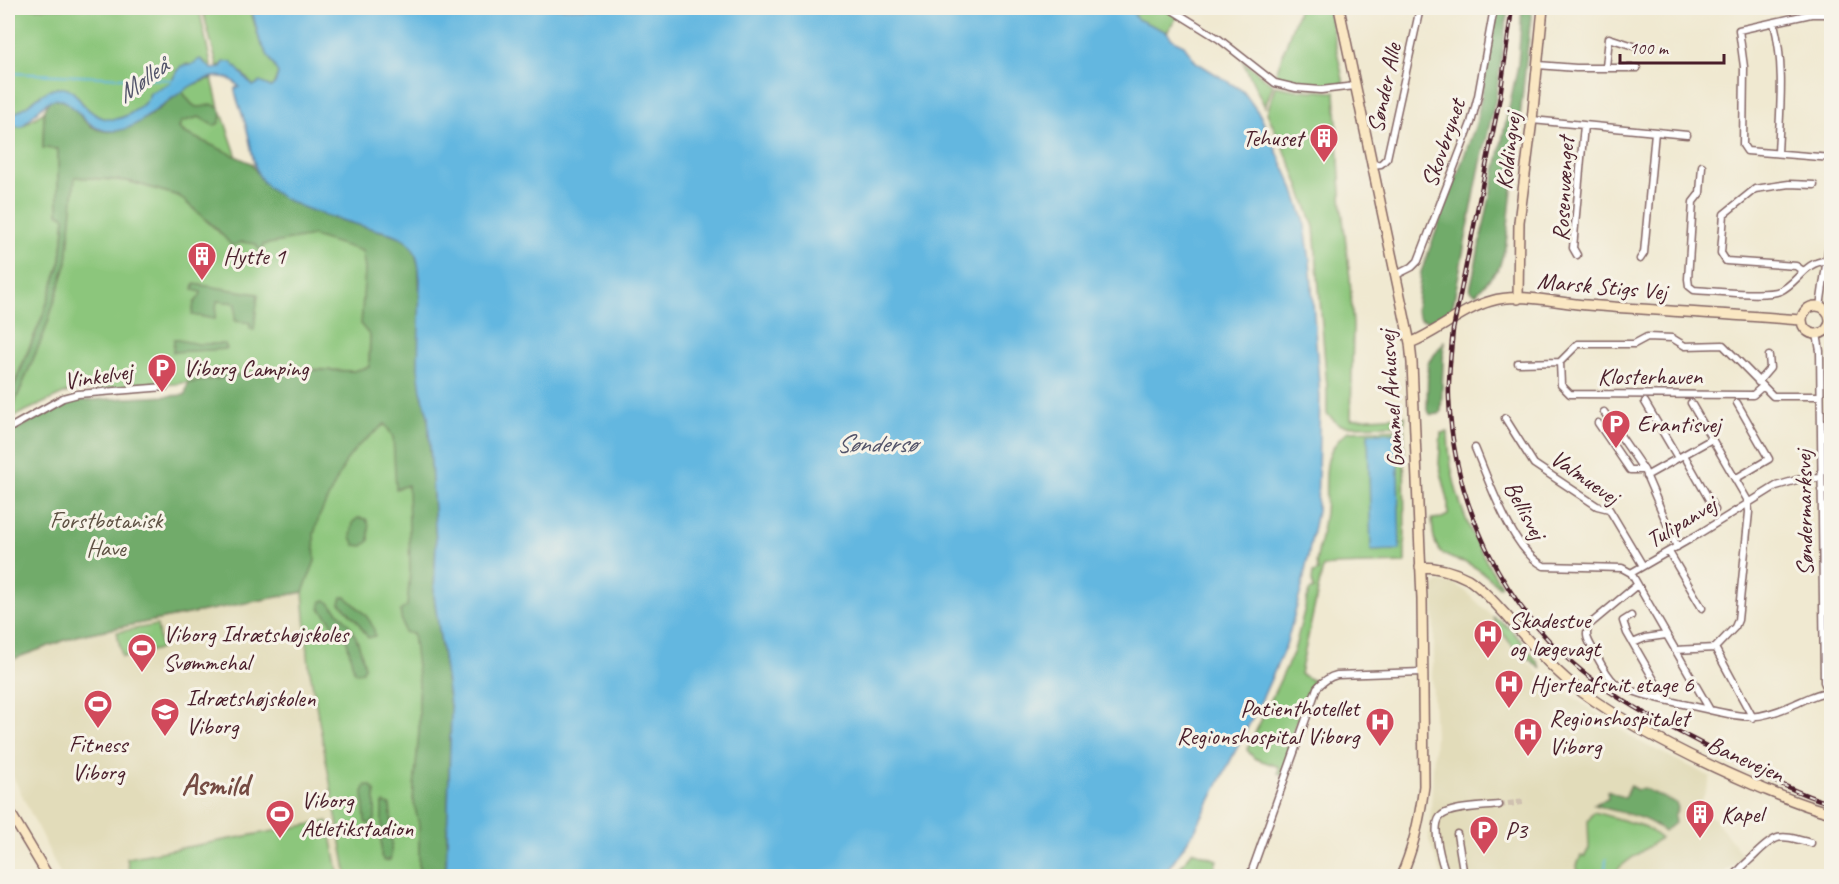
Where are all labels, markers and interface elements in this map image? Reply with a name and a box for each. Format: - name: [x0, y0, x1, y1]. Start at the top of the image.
- scale bar: [1620, 27, 1724, 65]
- text: 100 m: [1629, 37, 1670, 59]
- street label: Sønder Alle: [1360, 38, 1409, 135]
- water label: Mølleå: [109, 47, 179, 110]
- street label: Skovbrynet: [1414, 93, 1473, 191]
- street label: Koldingvej: [1488, 108, 1528, 191]
- building icon: Tehuset: [1308, 122, 1340, 164]
- place label: Tehuset: [1242, 123, 1306, 153]
- street label: Rosenvænget: [1545, 133, 1581, 242]
- building icon: Hytte 1: [186, 240, 218, 282]
- place label: Hytte 1: [223, 241, 286, 271]
- street label: Marsk Stigs Vej: [1536, 265, 1671, 307]
- street label: Gammel Århusvej: [1371, 326, 1411, 469]
- parking icon: Viborg Camping: [146, 352, 178, 394]
- place label: Viborg Camping: [183, 353, 310, 383]
- street label: Vinkelvej: [62, 355, 137, 396]
- street label: Klosterhaven: [1598, 361, 1703, 391]
- parking icon: Erantisvej: [1600, 408, 1632, 450]
- place label: Erantisvej: [1637, 409, 1724, 439]
- water label: Søndersø: [836, 427, 922, 460]
- street label: Valmuevej: [1545, 443, 1628, 513]
- street label: Søndermarksvej: [1788, 447, 1820, 576]
- street label: Bellisvej: [1497, 476, 1554, 547]
- street label: Tulipanvej: [1640, 488, 1724, 555]
- park label: Forstbotanisk Have: [50, 505, 165, 563]
- place label: Skadestue og lægevagt: [1509, 605, 1602, 663]
- hospital icon: Skadestue og lægevagt: [1472, 618, 1504, 660]
- place label: Viborg Idrætshøjskoles Svømmehal: [163, 619, 350, 677]
- sports icon: Viborg Idrætshøjskoles Svømmehal: [126, 632, 158, 674]
- hospital icon: Hjerteafsnit etage 6: [1493, 668, 1525, 710]
- place label: Hjerteafsnit etage 6: [1530, 669, 1695, 699]
- place label: Idrætshøjskolen Viborg: [186, 683, 316, 741]
- sports icon: Fitness Viborg: [82, 688, 114, 730]
- place label: Patienthotellet Regionshospital Viborg: [1177, 693, 1361, 751]
- school or university icon: Idrætshøjskolen Viborg: [149, 696, 181, 738]
- place label: Regionshospitalet Viborg: [1549, 703, 1692, 761]
- hospital icon: Patienthotellet Regionshospital Viborg: [1364, 706, 1396, 748]
- hospital icon: Regionshospitalet Viborg: [1512, 716, 1544, 758]
- place label: Fitness Viborg: [69, 729, 130, 787]
- street label: Banevejen: [1703, 729, 1790, 790]
- district label: Asmild: [181, 766, 254, 804]
- place label: Viborg Atletikstadion: [301, 785, 413, 843]
- sports icon: Viborg Atletikstadion: [264, 798, 296, 840]
- building icon: Kapel: [1684, 798, 1716, 840]
- place label: Kapel: [1721, 799, 1767, 829]
- parking icon: P3: [1468, 814, 1500, 856]
- place label: P3: [1505, 815, 1529, 845]

